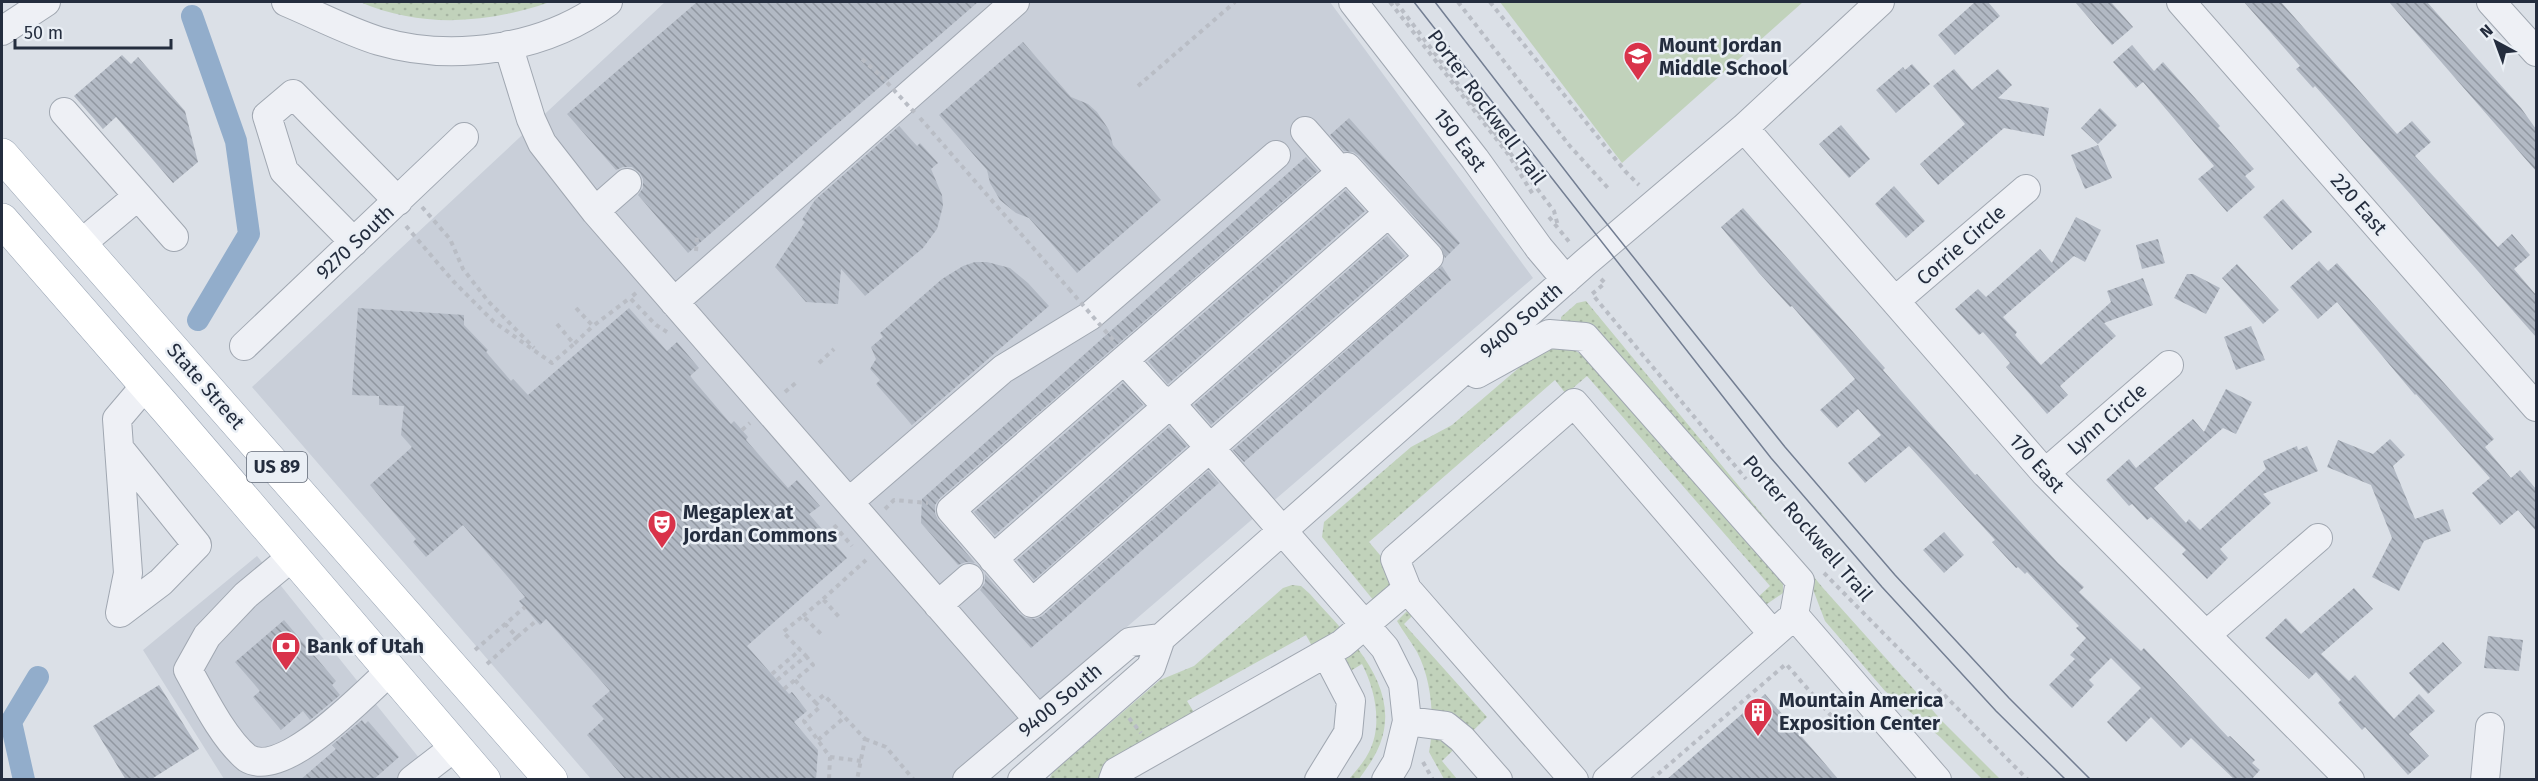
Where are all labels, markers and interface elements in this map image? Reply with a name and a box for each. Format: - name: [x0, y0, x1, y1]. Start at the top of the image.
- scale bar: [15, 12, 171, 50]
- north arrow: [2466, 12, 2526, 72]
- text: N: [2476, 20, 2497, 42]
- text: 50 m: [24, 22, 63, 44]
- street label: Porter Rockwell Trail: [1423, 25, 1551, 189]
- place label: Mount Jordan Middle School: [1659, 33, 1788, 80]
- school or university icon: Mount Jordan Middle School: [1622, 40, 1654, 82]
- street label: 150 East: [1428, 104, 1492, 177]
- street label: 220 East: [2326, 168, 2393, 240]
- street label: 9270 South: [311, 200, 399, 284]
- street label: Corrie Circle: [1912, 200, 2010, 290]
- street label: 9400 South: [1475, 278, 1567, 362]
- street label: State Street: [162, 338, 250, 435]
- street label: Lynn Circle: [2062, 378, 2152, 460]
- street label: 170 East: [2004, 428, 2070, 498]
- street label: Porter Rockwell Trail: [1738, 450, 1878, 606]
- road number: US 89: [247, 452, 307, 482]
- place label: Megaplex at Jordan Commons: [682, 500, 837, 547]
- theatre icon: Megaplex at Jordan Commons: [646, 508, 678, 550]
- bank icon: Bank of Utah: [270, 630, 302, 672]
- place label: Bank of Utah: [307, 634, 424, 658]
- street label: 9400 South: [1013, 658, 1107, 742]
- place label: Mountain America Exposition Center: [1779, 688, 1944, 735]
- building icon: Mountain America Exposition Center: [1742, 696, 1774, 738]

